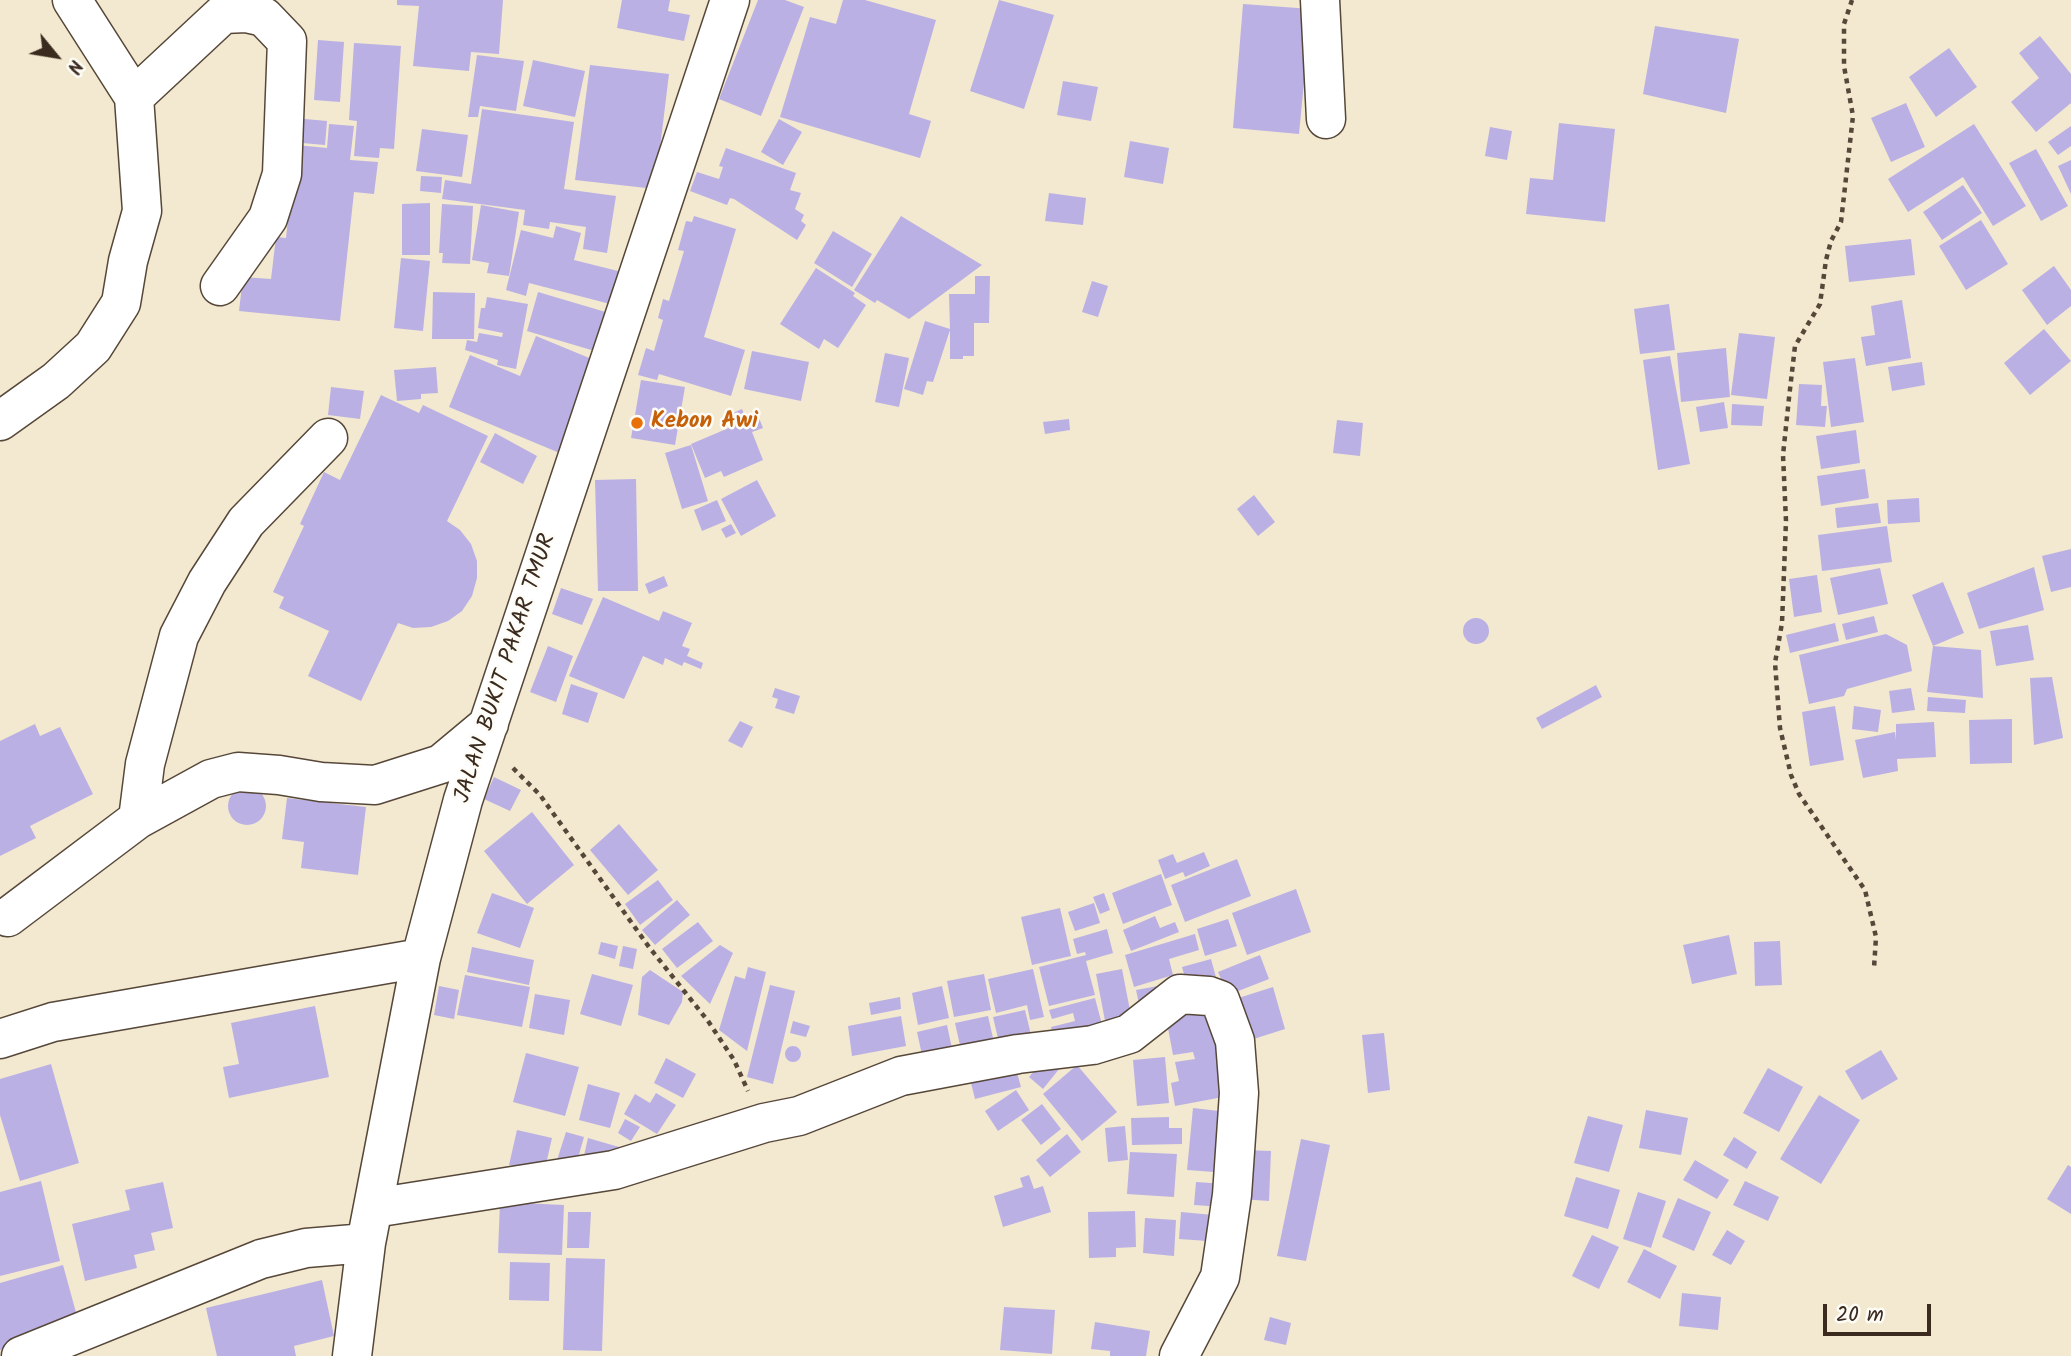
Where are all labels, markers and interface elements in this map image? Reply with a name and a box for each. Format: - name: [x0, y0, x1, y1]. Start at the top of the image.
- north arrow: [21, 21, 91, 91]
- text: N: [58, 54, 90, 79]
- place label: Kebon Awi: [651, 409, 758, 437]
- marker: Kebon Awi: [629, 415, 645, 431]
- street label: JALAN BUKIT PAKAR TMUR: [450, 531, 564, 807]
- scale bar: [1826, 1290, 1934, 1334]
- text: 20 m: [1836, 1299, 1884, 1332]

